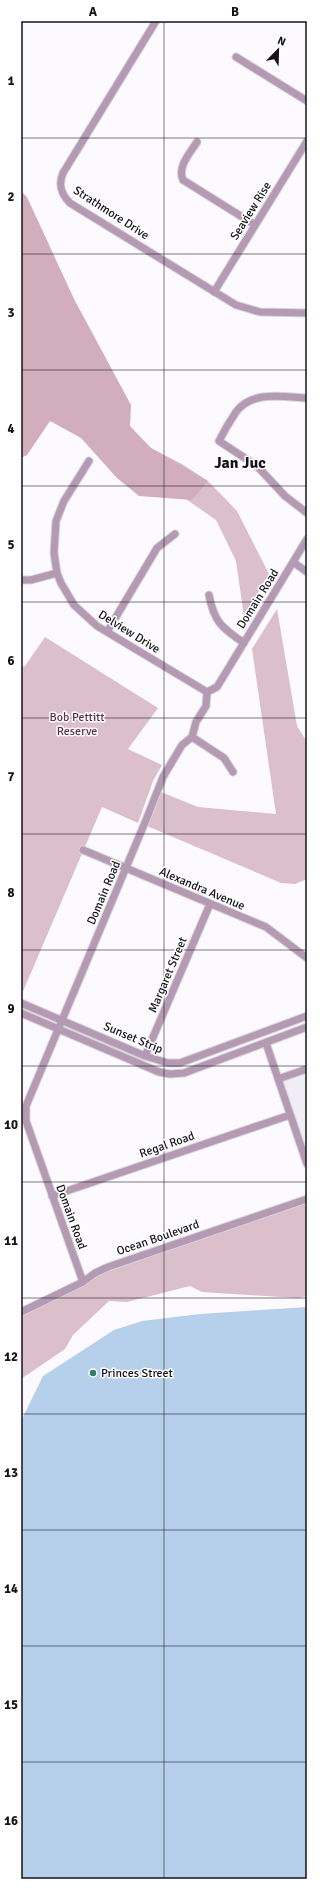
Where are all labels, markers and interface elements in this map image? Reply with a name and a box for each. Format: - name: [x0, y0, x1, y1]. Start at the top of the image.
- text: A: [89, 4, 98, 20]
- text: B: [231, 4, 239, 20]
- north arrow: [258, 30, 298, 70]
- text: N: [276, 34, 288, 49]
- text: 1: [7, 73, 15, 89]
- street label: Seaview Rise: [227, 179, 275, 243]
- street label: Strathmore Drive: [70, 183, 152, 243]
- text: 2: [7, 189, 15, 205]
- text: 3: [7, 305, 15, 321]
- text: 4: [7, 421, 15, 437]
- district label: Jan Juc: [214, 453, 266, 473]
- text: 5: [7, 537, 15, 553]
- street label: Domain Road: [234, 566, 282, 632]
- street label: Delview Drive: [95, 607, 163, 657]
- text: 6: [7, 653, 15, 669]
- park label: Bob Pettitt Reserve: [49, 710, 105, 739]
- text: 7: [7, 769, 15, 785]
- street label: Domain Road: [84, 859, 124, 927]
- street label: Alexandra Avenue: [157, 864, 247, 914]
- text: 8: [7, 885, 15, 901]
- street label: Margaret Street: [145, 935, 191, 1015]
- text: 9: [7, 1001, 15, 1017]
- street label: Sunset Strip: [101, 1019, 165, 1057]
- text: 10: [4, 1117, 18, 1133]
- street label: Regal Road: [137, 1129, 197, 1161]
- street label: Domain Road: [52, 1183, 90, 1251]
- street label: Ocean Boulevard: [115, 1217, 201, 1259]
- text: 11: [4, 1233, 18, 1249]
- text: 12: [4, 1349, 18, 1365]
- place label: Princes Street: [101, 1366, 173, 1381]
- marker: Princes Street: [88, 1368, 98, 1378]
- text: 13: [4, 1465, 18, 1481]
- text: 14: [4, 1581, 18, 1597]
- text: 15: [4, 1697, 18, 1713]
- text: 16: [4, 1813, 18, 1829]

